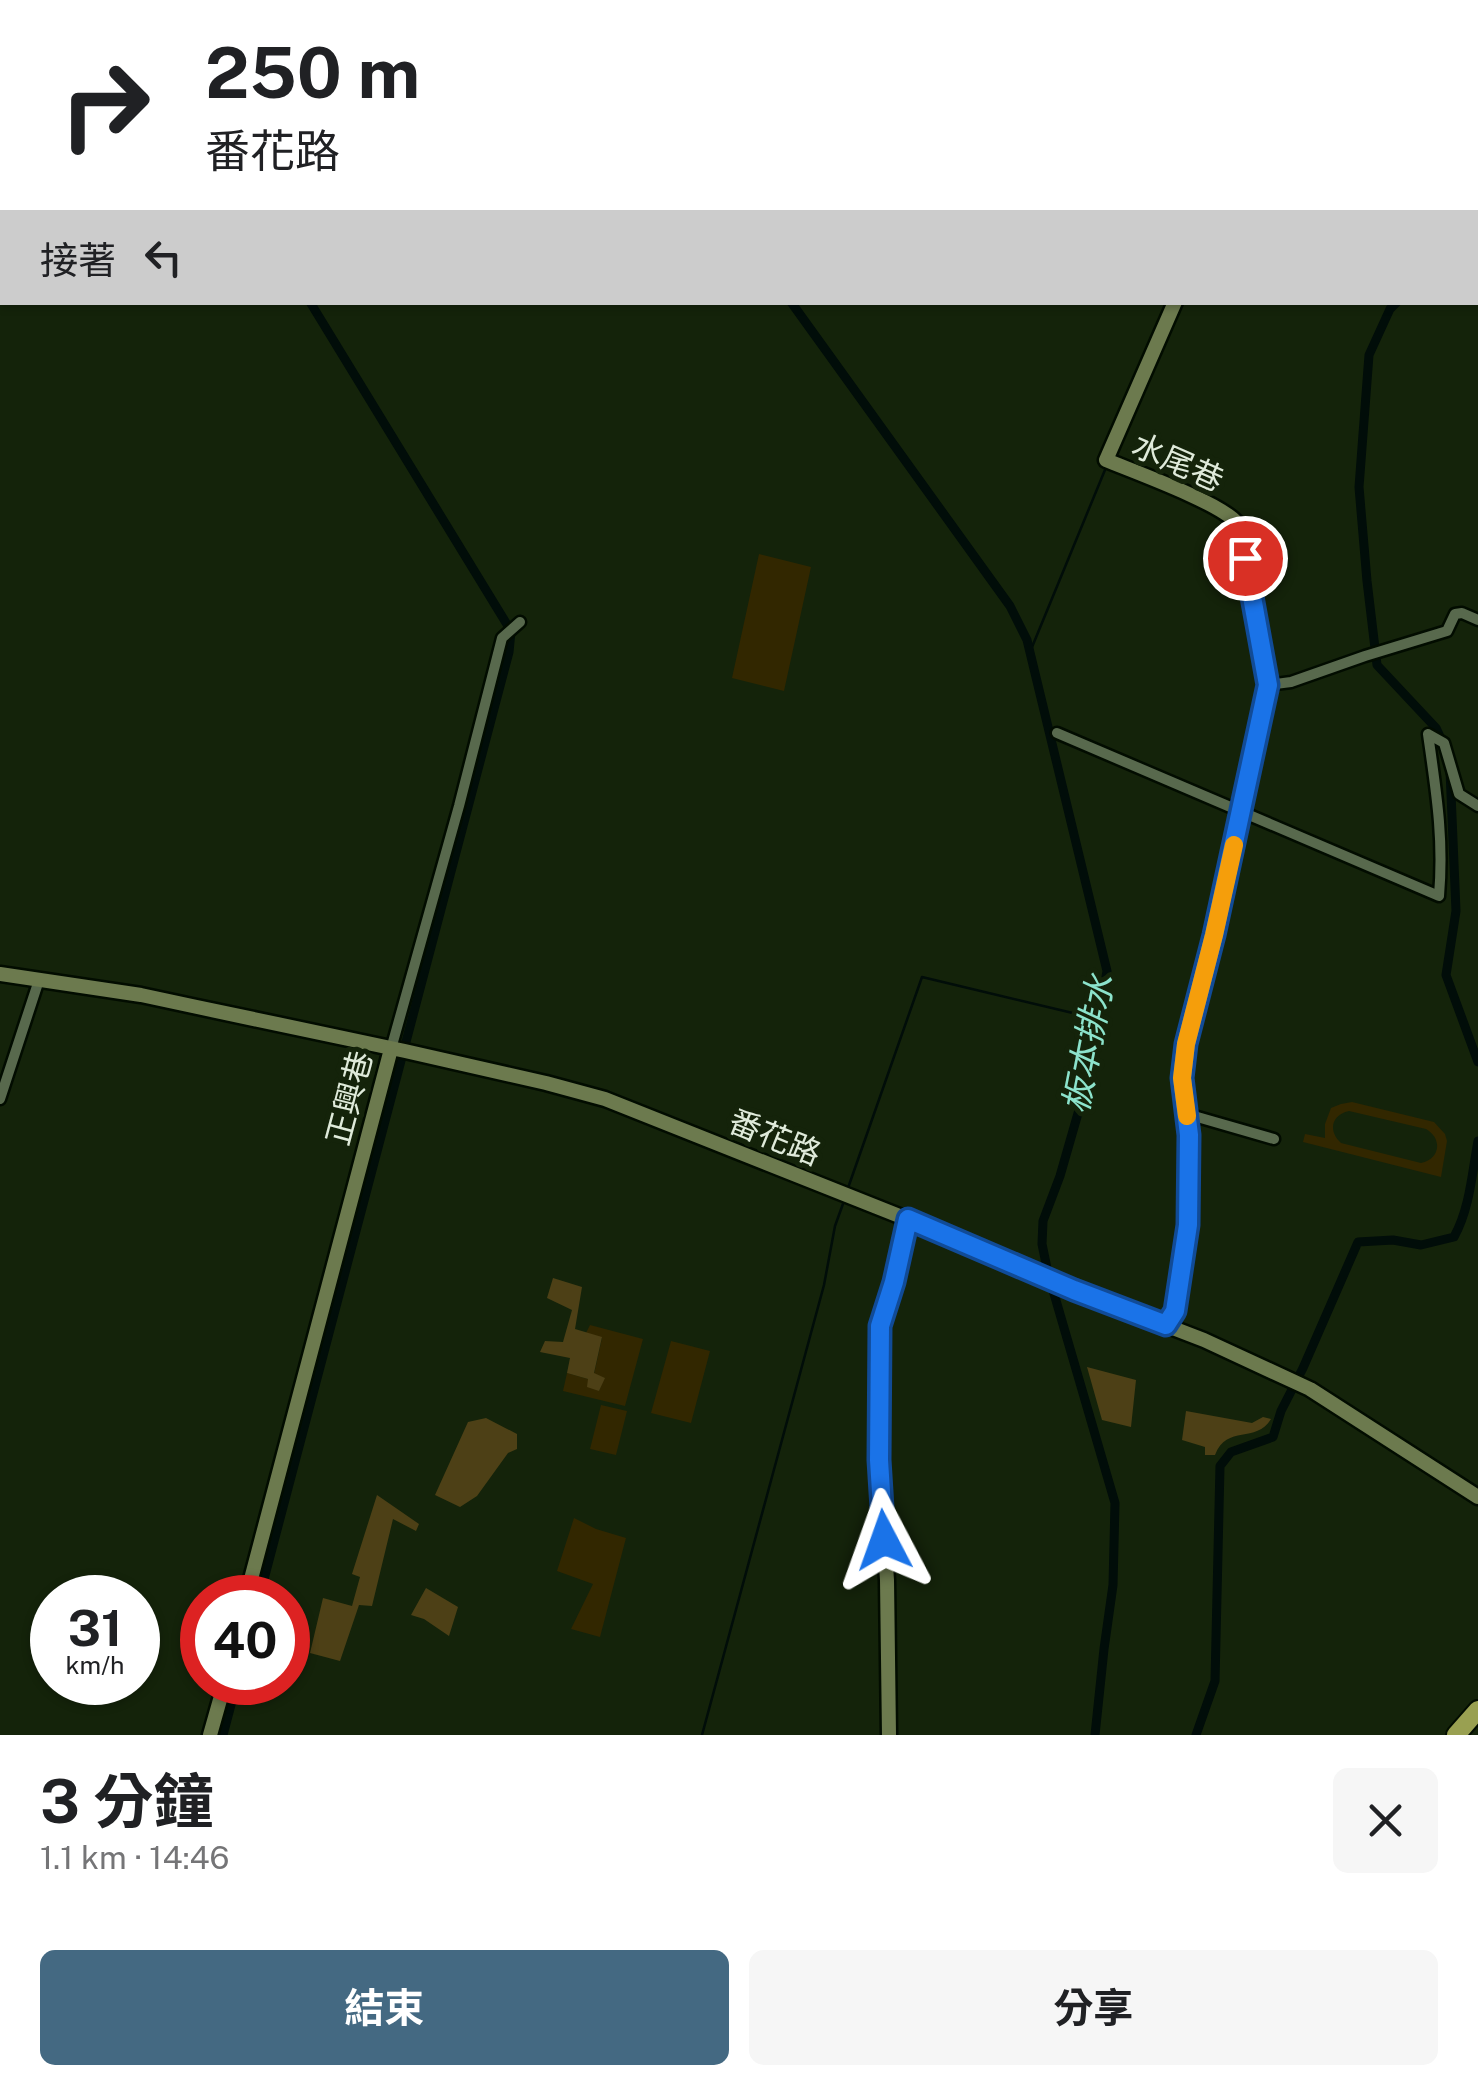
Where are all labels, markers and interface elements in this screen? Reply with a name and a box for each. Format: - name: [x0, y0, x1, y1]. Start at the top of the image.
- text: 250 m: [205, 31, 420, 114]
- icon: right: [40, 40, 170, 170]
- text: 番花路: [205, 124, 340, 177]
- icon: left: [136, 230, 191, 285]
- text: 接著: [40, 238, 116, 283]
- street label: 水尾巷: [1127, 426, 1229, 498]
- pin: [1203, 516, 1288, 601]
- icon: arrive: [1218, 531, 1273, 586]
- water label: 板本排水: [1055, 969, 1122, 1117]
- street label: 正興巷: [319, 1047, 379, 1149]
- street label: 番花路: [724, 1102, 826, 1172]
- position arrow: [832, 1488, 936, 1592]
- speed limit sign: 40: [180, 1575, 310, 1705]
- text: 31: [68, 1598, 122, 1657]
- text: km/h: [66, 1650, 124, 1680]
- text: 3 分鐘: [40, 1766, 213, 1837]
- button: close: [1333, 1768, 1438, 1873]
- text: 1.1 km · 14:46: [40, 1839, 230, 1876]
- button: 結束: [40, 1950, 729, 2065]
- button: 分享: [749, 1950, 1438, 2065]

